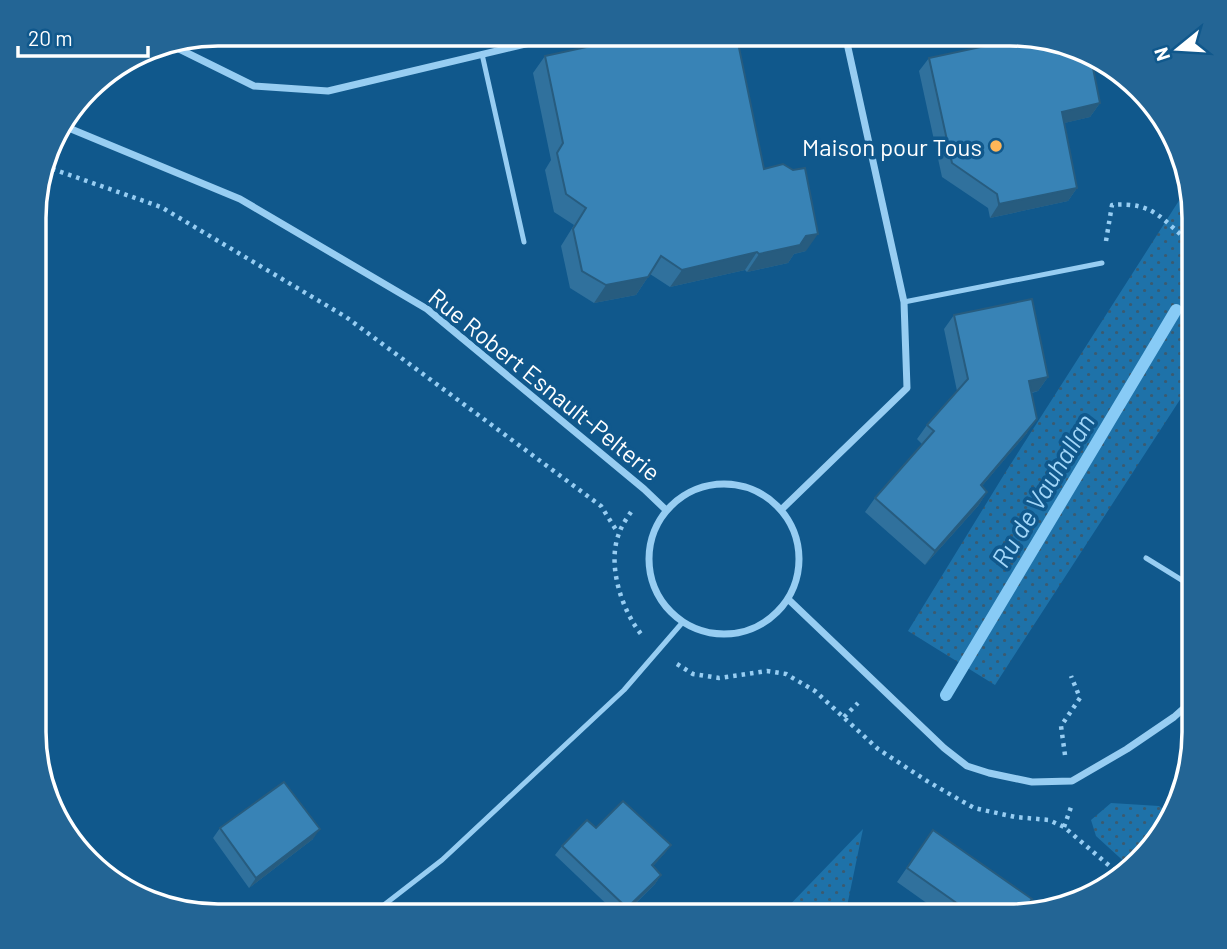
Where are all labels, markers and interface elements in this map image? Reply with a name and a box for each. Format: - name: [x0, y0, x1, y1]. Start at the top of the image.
- scale bar: [18, 14, 147, 58]
- north arrow: [1143, 14, 1213, 84]
- text: 20 m: [28, 25, 73, 50]
- text: N: [1148, 45, 1174, 64]
- place label: Maison pour Tous: [802, 132, 982, 161]
- marker: Maison pour Tous: [988, 138, 1004, 154]
- street label: Rue Robert Esnault-Pelterie: [423, 282, 667, 486]
- water label: Ru de Vauhallan: [984, 408, 1100, 572]

